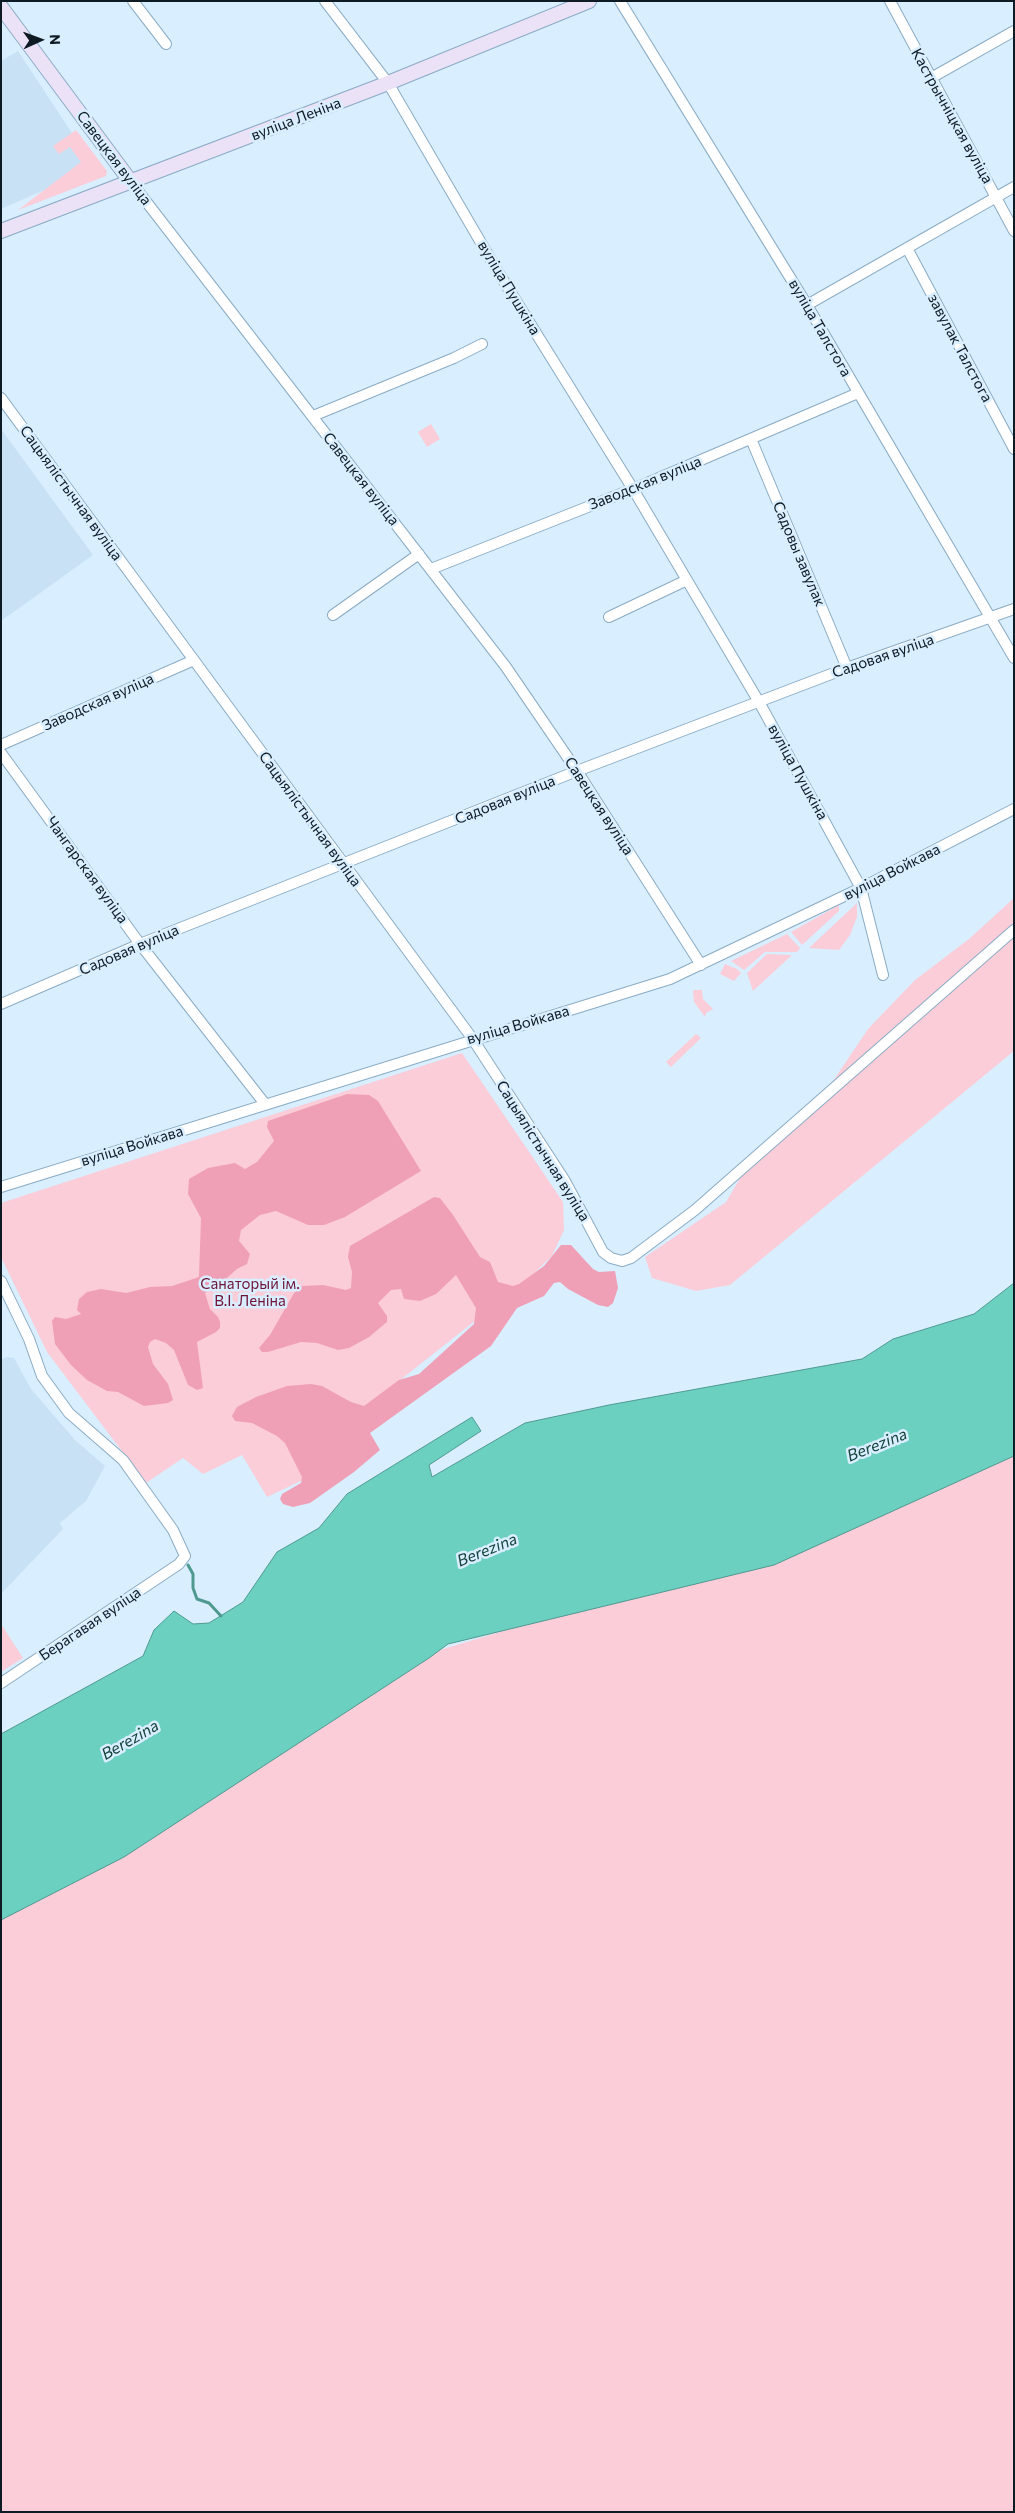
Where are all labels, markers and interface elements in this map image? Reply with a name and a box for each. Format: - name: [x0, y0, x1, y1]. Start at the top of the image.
- north arrow: [15, 15, 65, 65]
- text: N: [47, 34, 64, 45]
- street label: Кастрычніцкая вуліца: [907, 45, 997, 187]
- street label: вуліца Леніна: [248, 94, 344, 144]
- street label: Савецкая вуліца: [73, 107, 155, 209]
- street label: вуліца Пушкіна: [474, 238, 544, 338]
- street label: вуліца Талстога: [785, 276, 855, 380]
- street label: завулак Талстога: [924, 291, 996, 405]
- street label: Сацыялістычная вуліца: [16, 422, 126, 564]
- street label: Савецкая вуліца: [319, 429, 403, 529]
- street label: Заводская вуліца: [586, 452, 704, 514]
- street label: Садовы завулак: [769, 499, 829, 609]
- street label: Садовая вуліца: [830, 630, 936, 682]
- street label: Заводская вуліца: [39, 669, 157, 735]
- street label: вуліца Пушкіна: [764, 721, 832, 823]
- street label: Сацыялістычная вуліца: [255, 748, 365, 890]
- street label: Савецкая вуліца: [561, 754, 637, 858]
- street label: Садовая вуліца: [452, 772, 558, 828]
- street label: Чангарская вуліца: [42, 813, 132, 927]
- street label: вуліца Войкава: [841, 840, 943, 904]
- street label: Садовая вуліца: [76, 921, 182, 979]
- street label: вуліца Войкава: [465, 1002, 571, 1048]
- street label: Сацыялістычная вуліца: [492, 1077, 594, 1225]
- street label: вуліца Войкава: [79, 1122, 185, 1170]
- park label: Санаторый ім. В.І. Леніна: [200, 1275, 300, 1310]
- water label: Berezina: [844, 1424, 910, 1466]
- water label: Berezina: [454, 1529, 520, 1571]
- street label: Берагавая вуліца: [36, 1583, 144, 1665]
- water label: Berezina: [98, 1716, 162, 1764]

